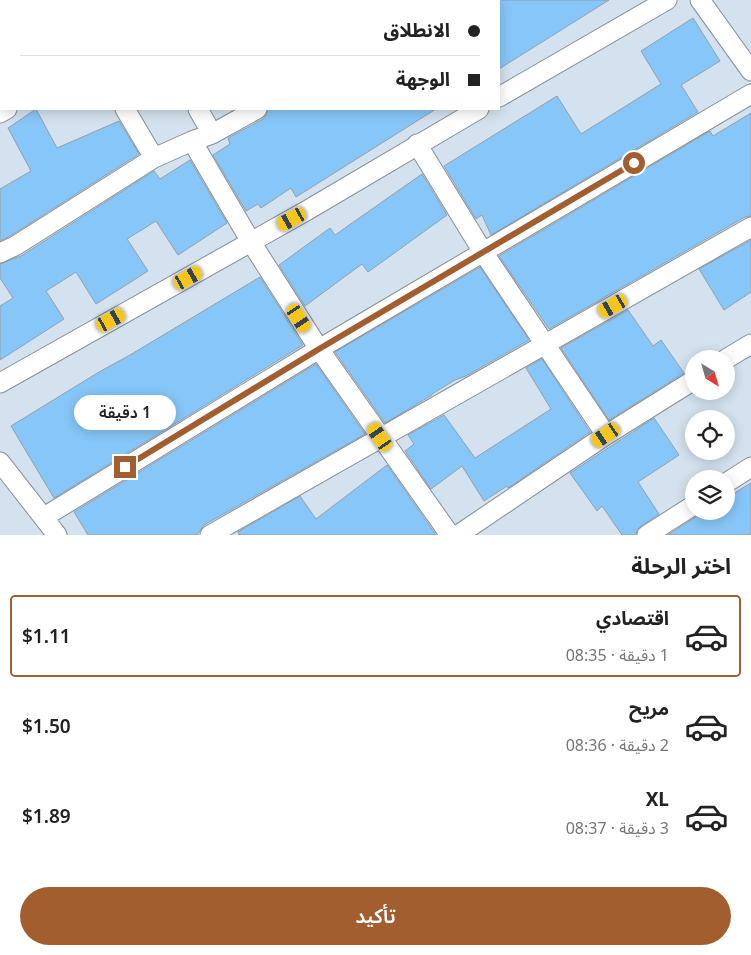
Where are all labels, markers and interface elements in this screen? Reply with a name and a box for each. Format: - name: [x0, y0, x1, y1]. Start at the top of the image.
- text: الانطلاق: [384, 17, 450, 43]
- text: الوجهة: [396, 66, 450, 92]
- route start: [623, 152, 645, 174]
- car: [275, 205, 308, 233]
- car: [171, 264, 204, 292]
- car: [596, 292, 629, 320]
- car: [284, 301, 313, 335]
- car: [94, 306, 127, 334]
- north arrow: [685, 350, 735, 400]
- map controls: [685, 350, 735, 520]
- callout: 1 دقيقة: [74, 394, 176, 430]
- text: 1 دقيقة: [99, 401, 151, 423]
- button: locate: [685, 410, 735, 460]
- car: [365, 420, 394, 454]
- car: [589, 420, 622, 450]
- route end: [114, 456, 136, 478]
- button: layers: [685, 470, 735, 520]
- text: اختر الرحلة: [631, 550, 731, 580]
- text: اقتصادي: [596, 605, 669, 631]
- icon: car: [684, 614, 729, 659]
- text: $1.11: [22, 623, 71, 649]
- text: 1 دقيقة · 08:35: [566, 644, 669, 666]
- text: مريح: [629, 695, 669, 721]
- icon: car: [684, 704, 729, 749]
- text: $1.50: [22, 713, 71, 739]
- text: 2 دقيقة · 08:36: [566, 734, 669, 756]
- text: XL: [646, 786, 669, 812]
- icon: car: [684, 794, 729, 839]
- text: $1.89: [22, 803, 71, 829]
- text: 3 دقيقة · 08:37: [566, 817, 669, 839]
- button: تأكيد: [20, 887, 731, 945]

